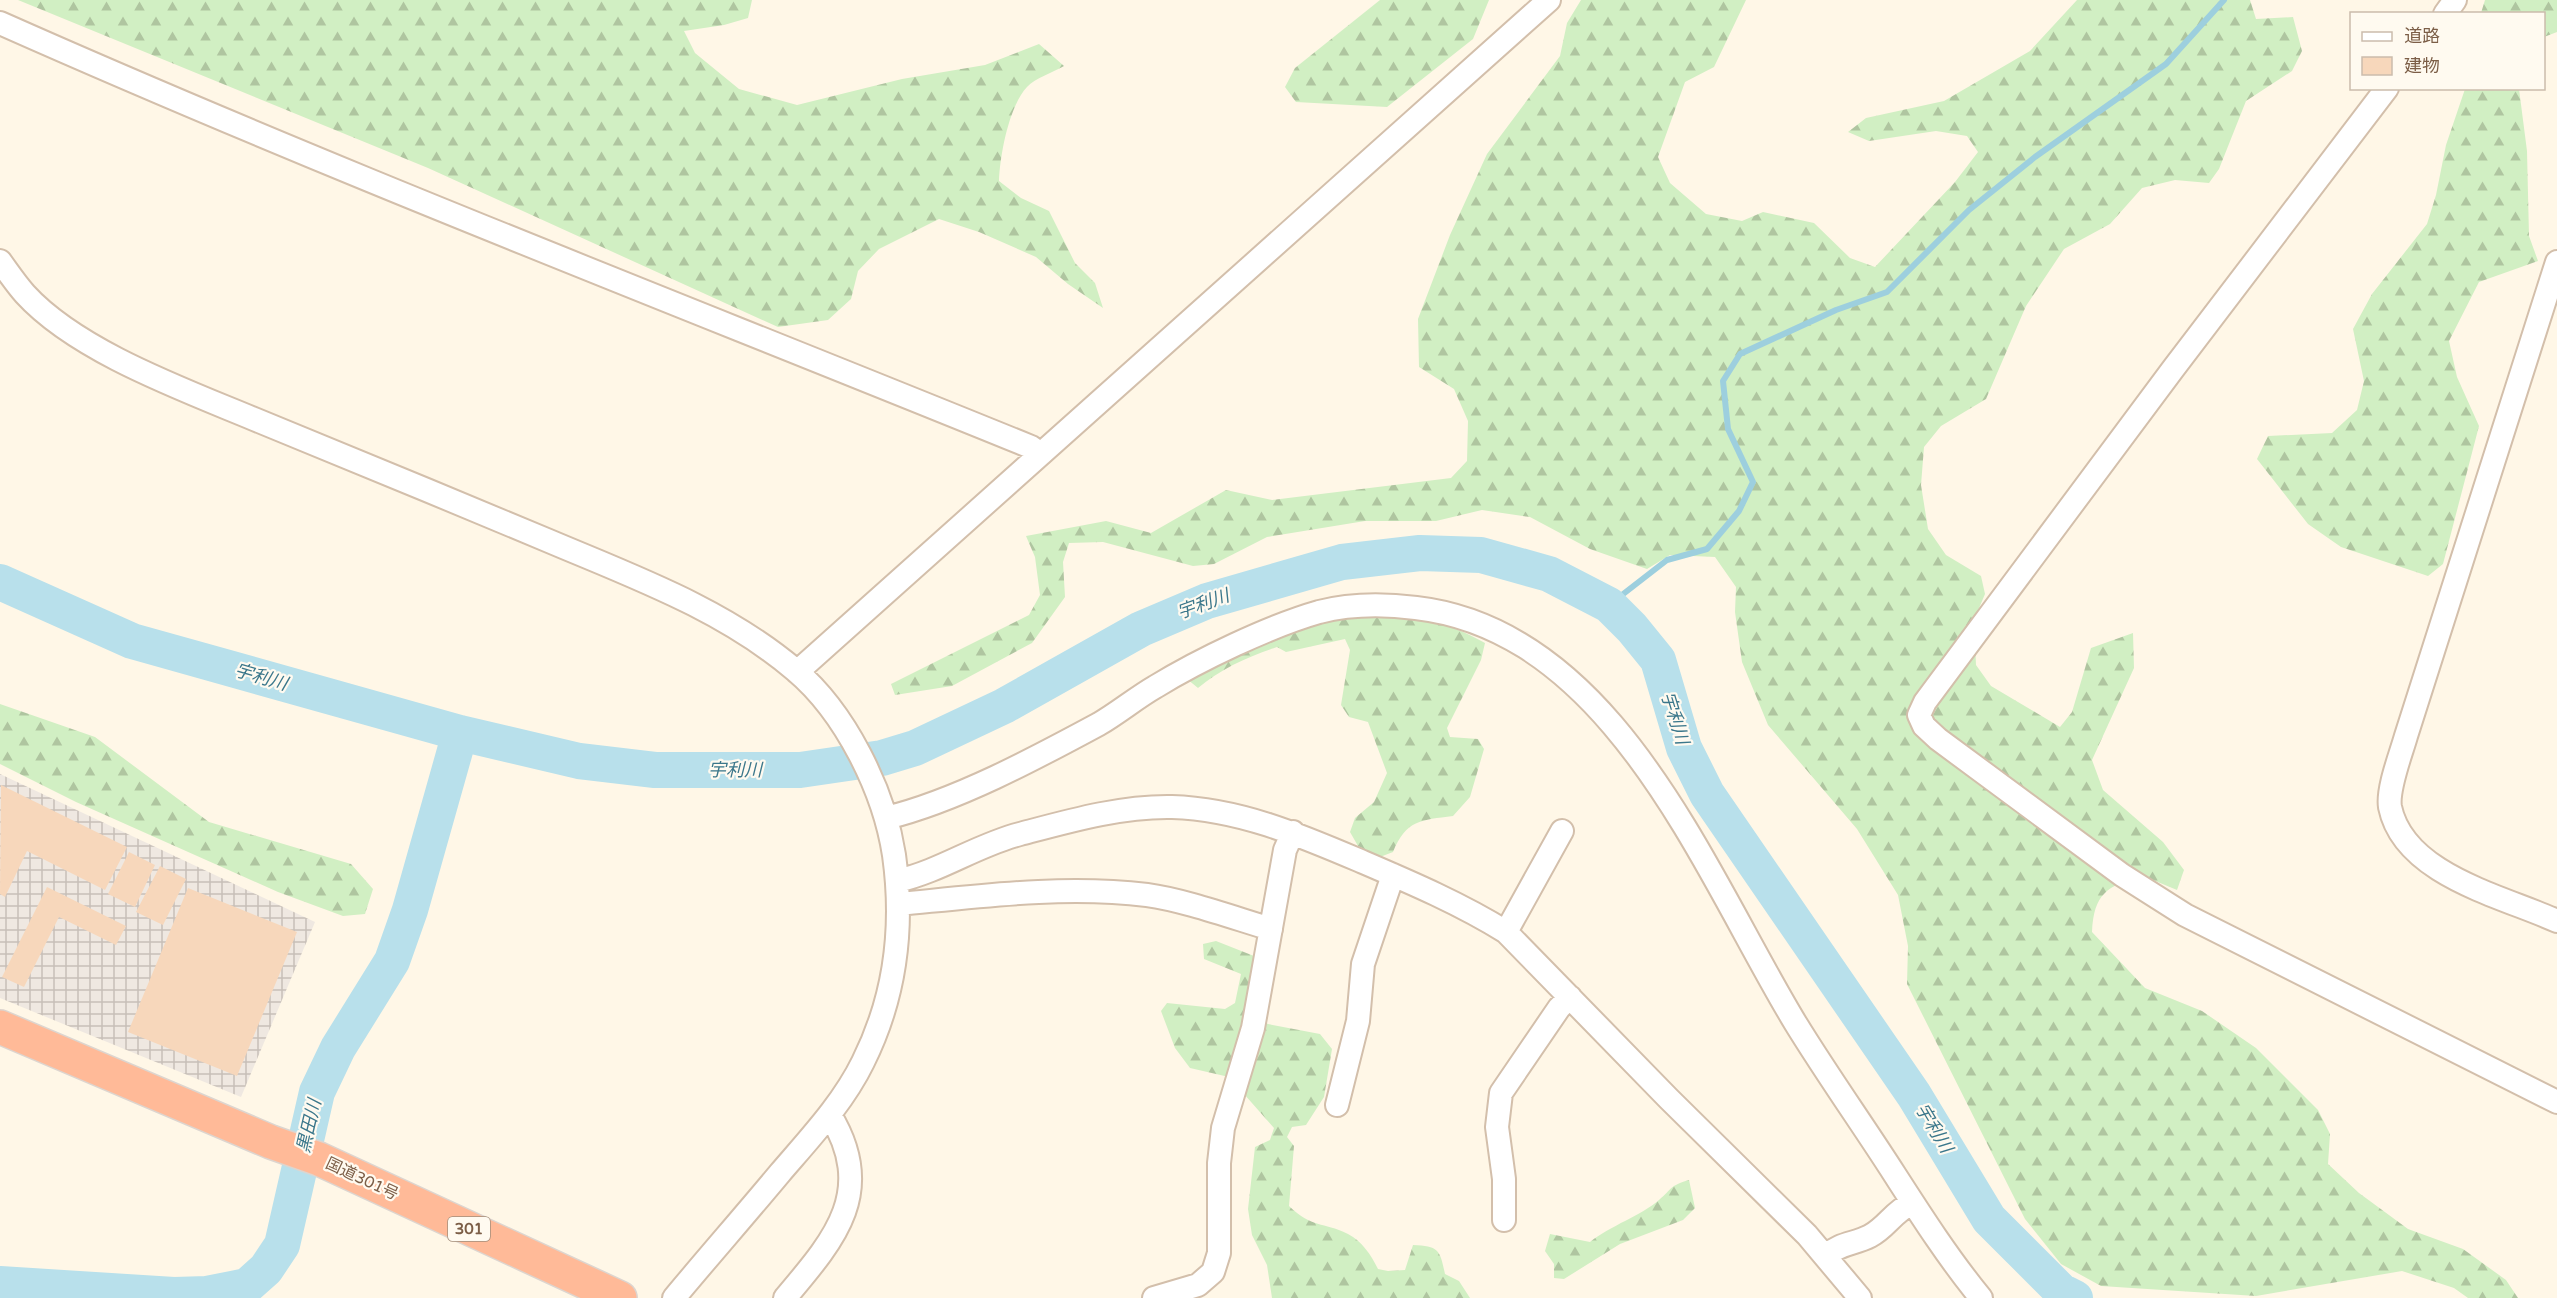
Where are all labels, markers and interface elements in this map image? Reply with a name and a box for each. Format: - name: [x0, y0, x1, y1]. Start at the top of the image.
- legend: [2350, 12, 2545, 90]
- text: 道路: [2404, 25, 2440, 47]
- text: 建物: [2404, 55, 2440, 77]
- water label: 宇利川: [1174, 584, 1234, 624]
- water label: 宇利川: [232, 659, 292, 696]
- water label: 宇利川: [1657, 689, 1694, 749]
- water label: 宇利川: [708, 759, 764, 781]
- water label: 黒田川: [292, 1095, 326, 1155]
- water label: 宇利川: [1911, 1099, 1958, 1159]
- street label: 国道301号: [322, 1153, 402, 1205]
- road number: 301: [448, 1217, 490, 1241]

